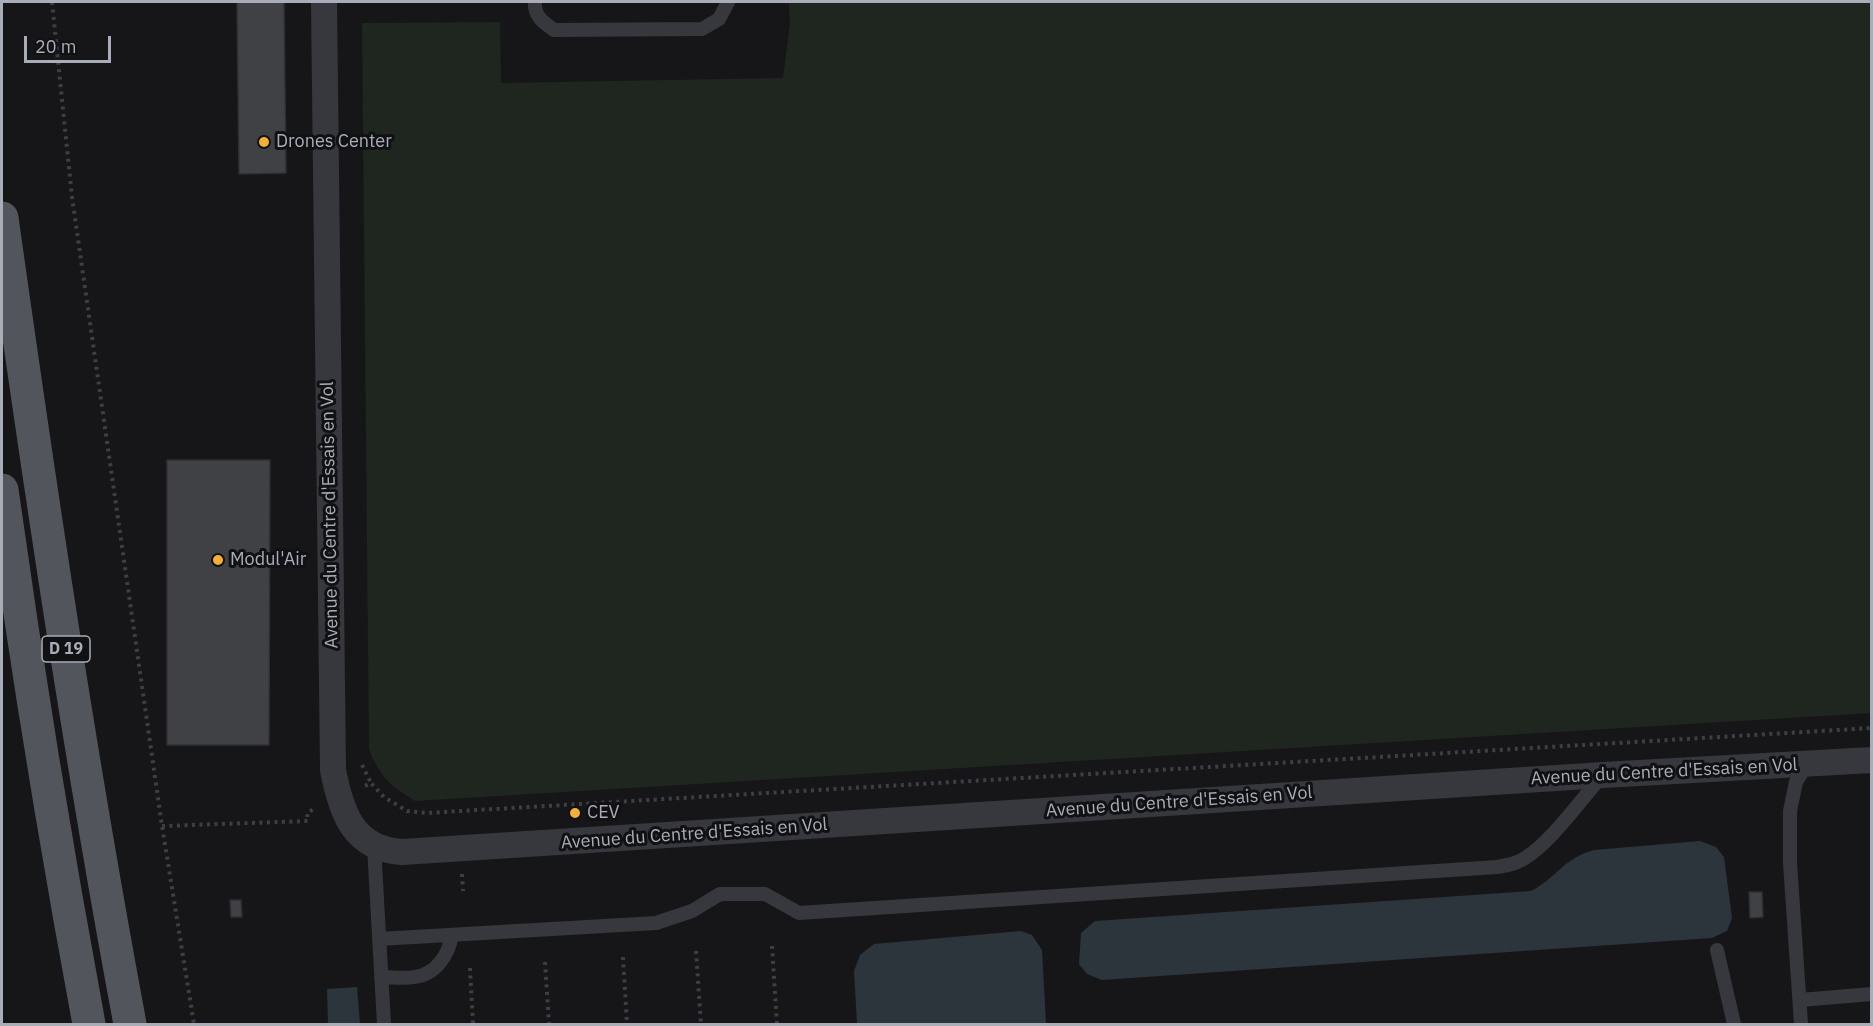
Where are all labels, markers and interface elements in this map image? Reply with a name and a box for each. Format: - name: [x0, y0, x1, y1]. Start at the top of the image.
- scale bar: [27, 24, 114, 62]
- text: 20 m: [35, 35, 77, 58]
- place label: Drones Center: [276, 131, 392, 153]
- marker: Drones Center: [257, 135, 271, 149]
- street label: Avenue du Centre d'Essais en Vol: [317, 381, 343, 649]
- place label: Modul'Air: [230, 549, 306, 571]
- marker: Modul'Air: [211, 553, 225, 567]
- road number: D 19: [42, 636, 90, 662]
- street label: Avenue du Centre d'Essais en Vol: [1530, 754, 1798, 790]
- street label: Avenue du Centre d'Essais en Vol: [1045, 782, 1313, 822]
- place label: CEV: [587, 802, 619, 824]
- marker: CEV: [568, 806, 582, 820]
- street label: Avenue du Centre d'Essais en Vol: [560, 814, 828, 854]

